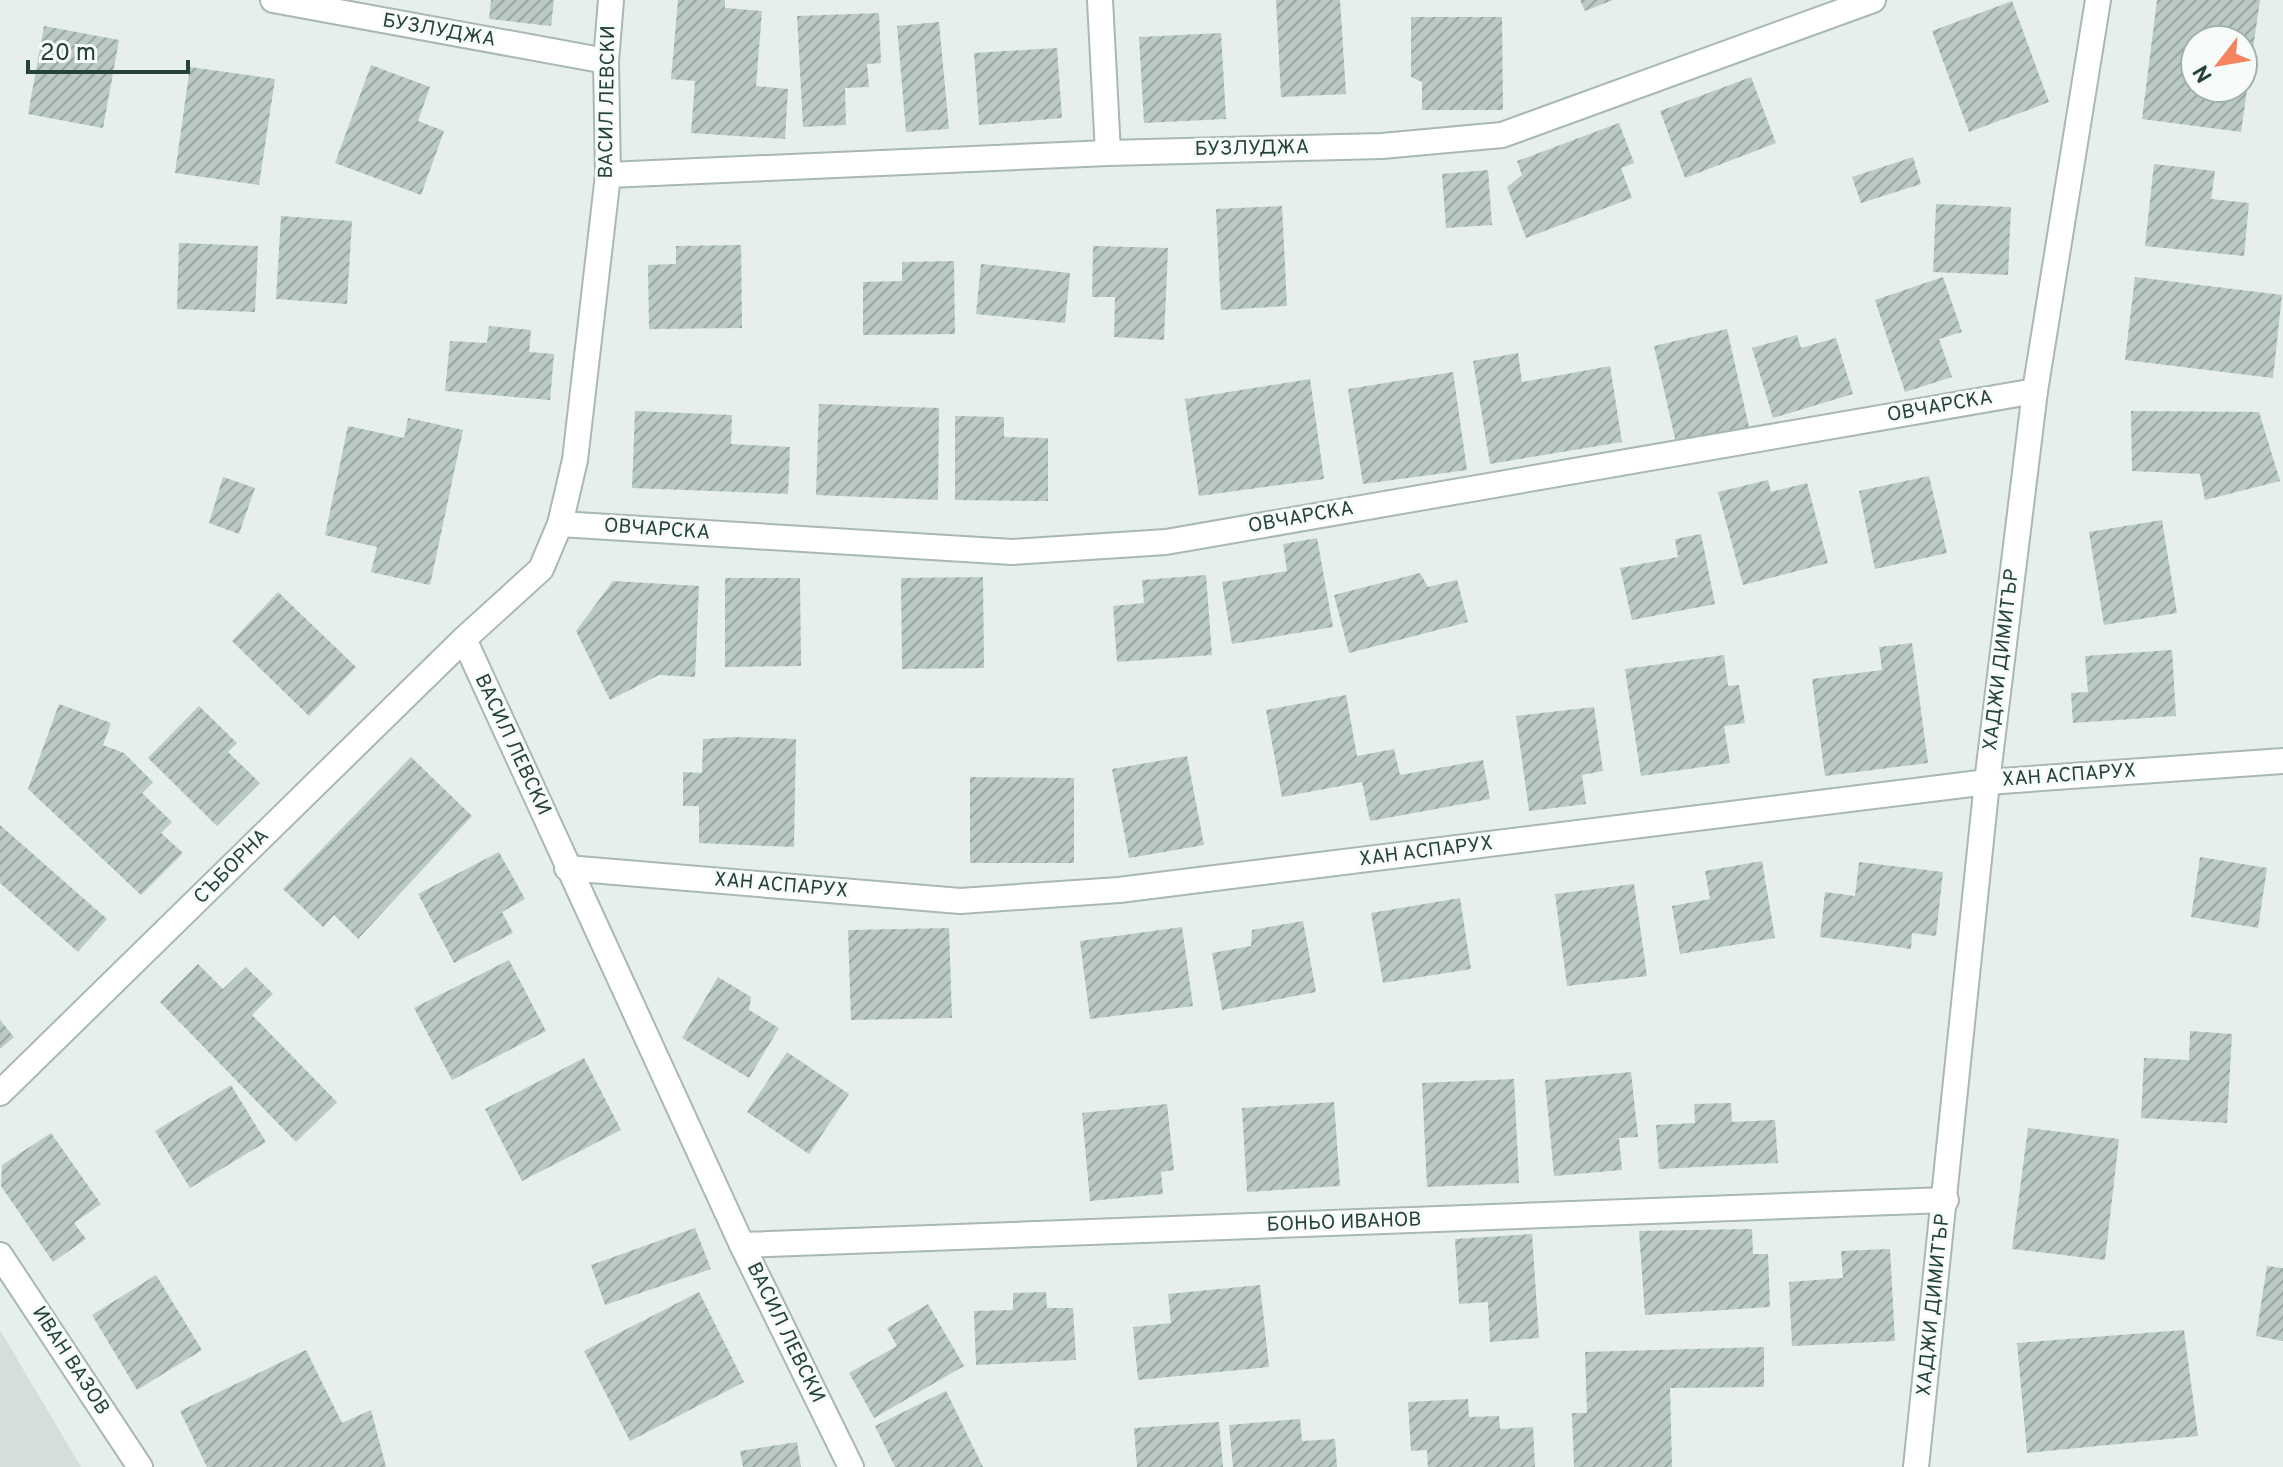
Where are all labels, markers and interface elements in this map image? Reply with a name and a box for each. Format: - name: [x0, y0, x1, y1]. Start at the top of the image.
- street label: БУЗЛУДЖА: [380, 8, 498, 54]
- scale bar: [28, 24, 188, 74]
- north arrow: [2179, 24, 2259, 104]
- street label: ВАСИЛ ЛЕВСКИ: [594, 25, 622, 179]
- text: 20 m: [40, 39, 96, 69]
- text: N: [2188, 59, 2220, 87]
- street label: БУЗЛУДЖА: [1195, 135, 1309, 163]
- street label: ОВЧАРСКА: [1885, 385, 1995, 429]
- street label: ОВЧАРСКА: [1246, 496, 1356, 540]
- street label: ОВЧАРСКА: [603, 513, 711, 547]
- street label: ХАДЖИ ДИМИТЪР: [1978, 568, 2026, 752]
- street label: ВАСИЛ ЛЕВСКИ: [468, 670, 556, 820]
- street label: ХАН АСПАРУХ: [2001, 758, 2137, 794]
- street label: СЪБОРНА: [189, 824, 275, 910]
- street label: ХАН АСПАРУХ: [1358, 831, 1494, 873]
- street label: ХАН АСПАРУХ: [713, 867, 849, 905]
- street label: БОНЬО ИВАНОВ: [1266, 1207, 1422, 1239]
- street label: ХАДЖИ ДИМИТЪР: [1912, 1213, 1956, 1397]
- street label: ВАСИЛ ЛЕВСКИ: [740, 1258, 830, 1408]
- street label: ИВАН ВАЗОВ: [25, 1302, 115, 1420]

